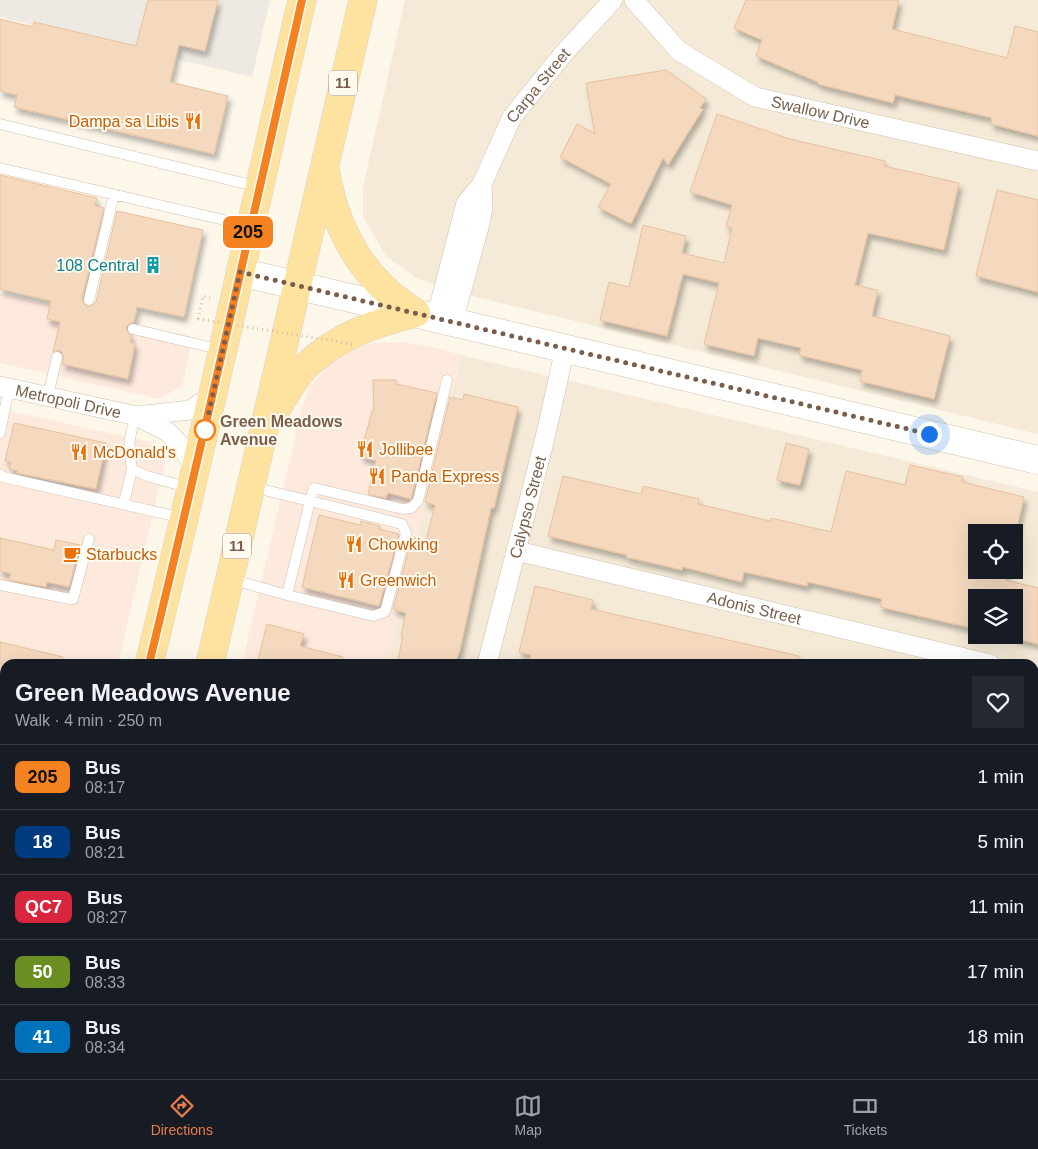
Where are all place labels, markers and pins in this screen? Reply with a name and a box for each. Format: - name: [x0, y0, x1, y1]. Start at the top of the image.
- restaurant icon: Dampa sa Libis: [183, 111, 203, 131]
- place label: Dampa sa Libis: [69, 113, 179, 130]
- building icon: 108 Central: [143, 255, 163, 275]
- place label: 108 Central: [56, 257, 139, 274]
- place label: Green Meadows Avenue: [220, 413, 343, 448]
- marker: Green Meadows Avenue: [194, 419, 216, 441]
- restaurant icon: Jollibee: [355, 439, 375, 459]
- place label: Jollibee: [379, 441, 433, 458]
- restaurant icon: McDonald's: [69, 442, 89, 462]
- place label: McDonald's: [93, 444, 176, 461]
- restaurant icon: Panda Express: [367, 466, 387, 486]
- place label: Panda Express: [391, 468, 500, 485]
- restaurant icon: Chowking: [344, 534, 364, 554]
- place label: Chowking: [368, 536, 438, 553]
- cafe icon: Starbucks: [62, 544, 82, 564]
- place label: Starbucks: [86, 546, 157, 563]
- restaurant icon: Greenwich: [336, 570, 356, 590]
- place label: Greenwich: [360, 572, 436, 589]

